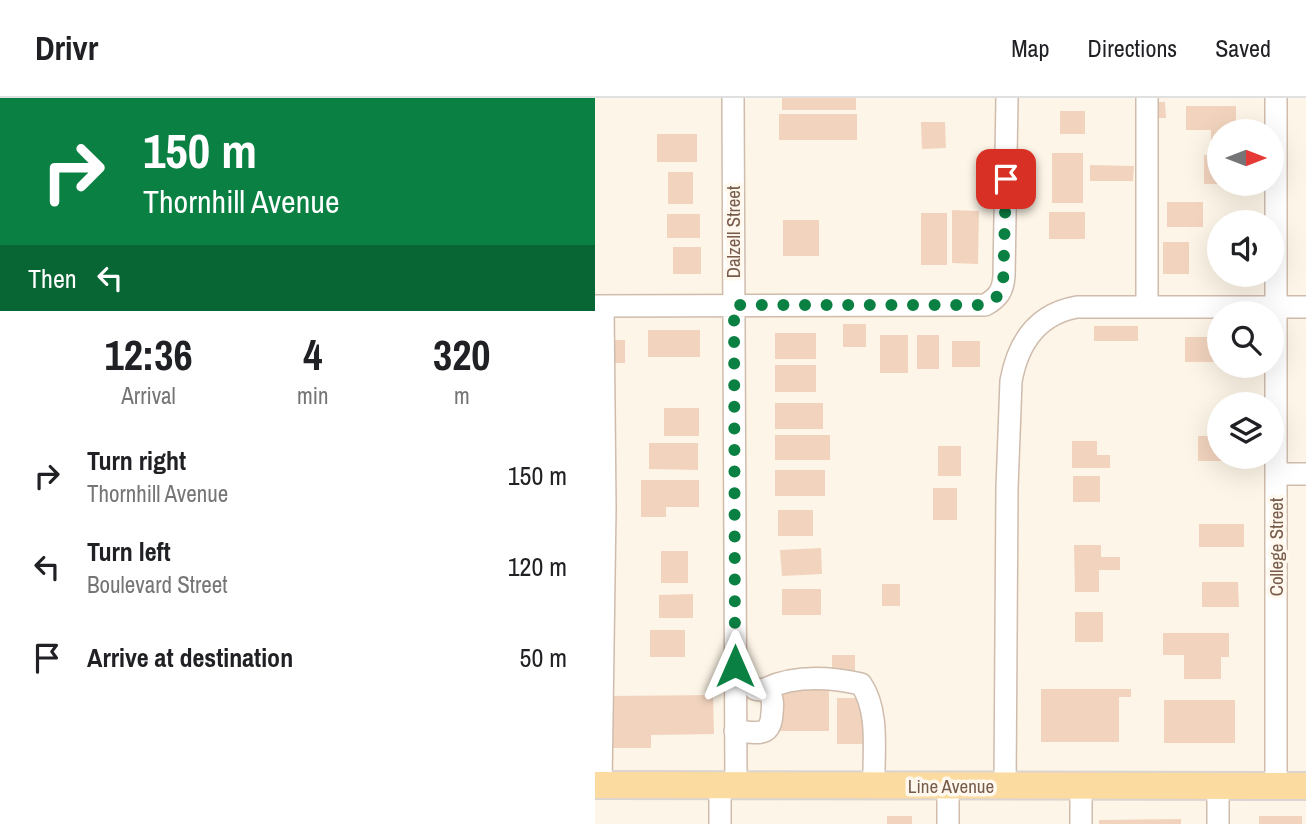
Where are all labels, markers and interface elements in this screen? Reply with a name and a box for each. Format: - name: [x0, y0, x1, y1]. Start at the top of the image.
- text: Drivr: [35, 26, 98, 70]
- text: Map: [1011, 32, 1049, 64]
- text: Directions: [1087, 32, 1177, 64]
- text: Saved: [1215, 32, 1271, 64]
- text: 150 m: [143, 117, 257, 183]
- north arrow: [1207, 119, 1285, 196]
- map controls: [1207, 119, 1284, 469]
- icon: right: [28, 126, 119, 217]
- pin: [976, 149, 1036, 209]
- icon: arrive: [987, 160, 1025, 198]
- text: Thornhill Avenue: [143, 180, 339, 223]
- street label: Dalzell Street: [720, 185, 746, 278]
- button: sound: [1207, 210, 1284, 287]
- icon: left: [91, 259, 129, 297]
- text: Then: [28, 261, 77, 296]
- button: search: [1207, 301, 1284, 378]
- text: 12:36: [105, 327, 193, 383]
- text: 4: [303, 327, 322, 383]
- text: 320: [433, 327, 491, 383]
- text: Arrival: [121, 380, 176, 411]
- text: min: [297, 380, 329, 411]
- text: m: [454, 380, 470, 411]
- button: layers: [1207, 392, 1284, 469]
- text: Turn right: [87, 443, 186, 478]
- icon: right: [28, 457, 66, 495]
- text: 150 m: [508, 458, 567, 493]
- text: Thornhill Avenue: [87, 478, 228, 509]
- street label: College Street: [1263, 497, 1289, 596]
- text: Turn left: [87, 534, 171, 569]
- icon: left: [28, 548, 66, 586]
- text: 120 m: [508, 549, 567, 584]
- text: Boulevard Street: [87, 569, 227, 600]
- position arrow: [698, 629, 772, 703]
- icon: arrive: [28, 639, 66, 677]
- text: Arrive at destination: [87, 640, 293, 675]
- text: 50 m: [520, 640, 567, 675]
- street label: Line Avenue: [908, 773, 994, 799]

